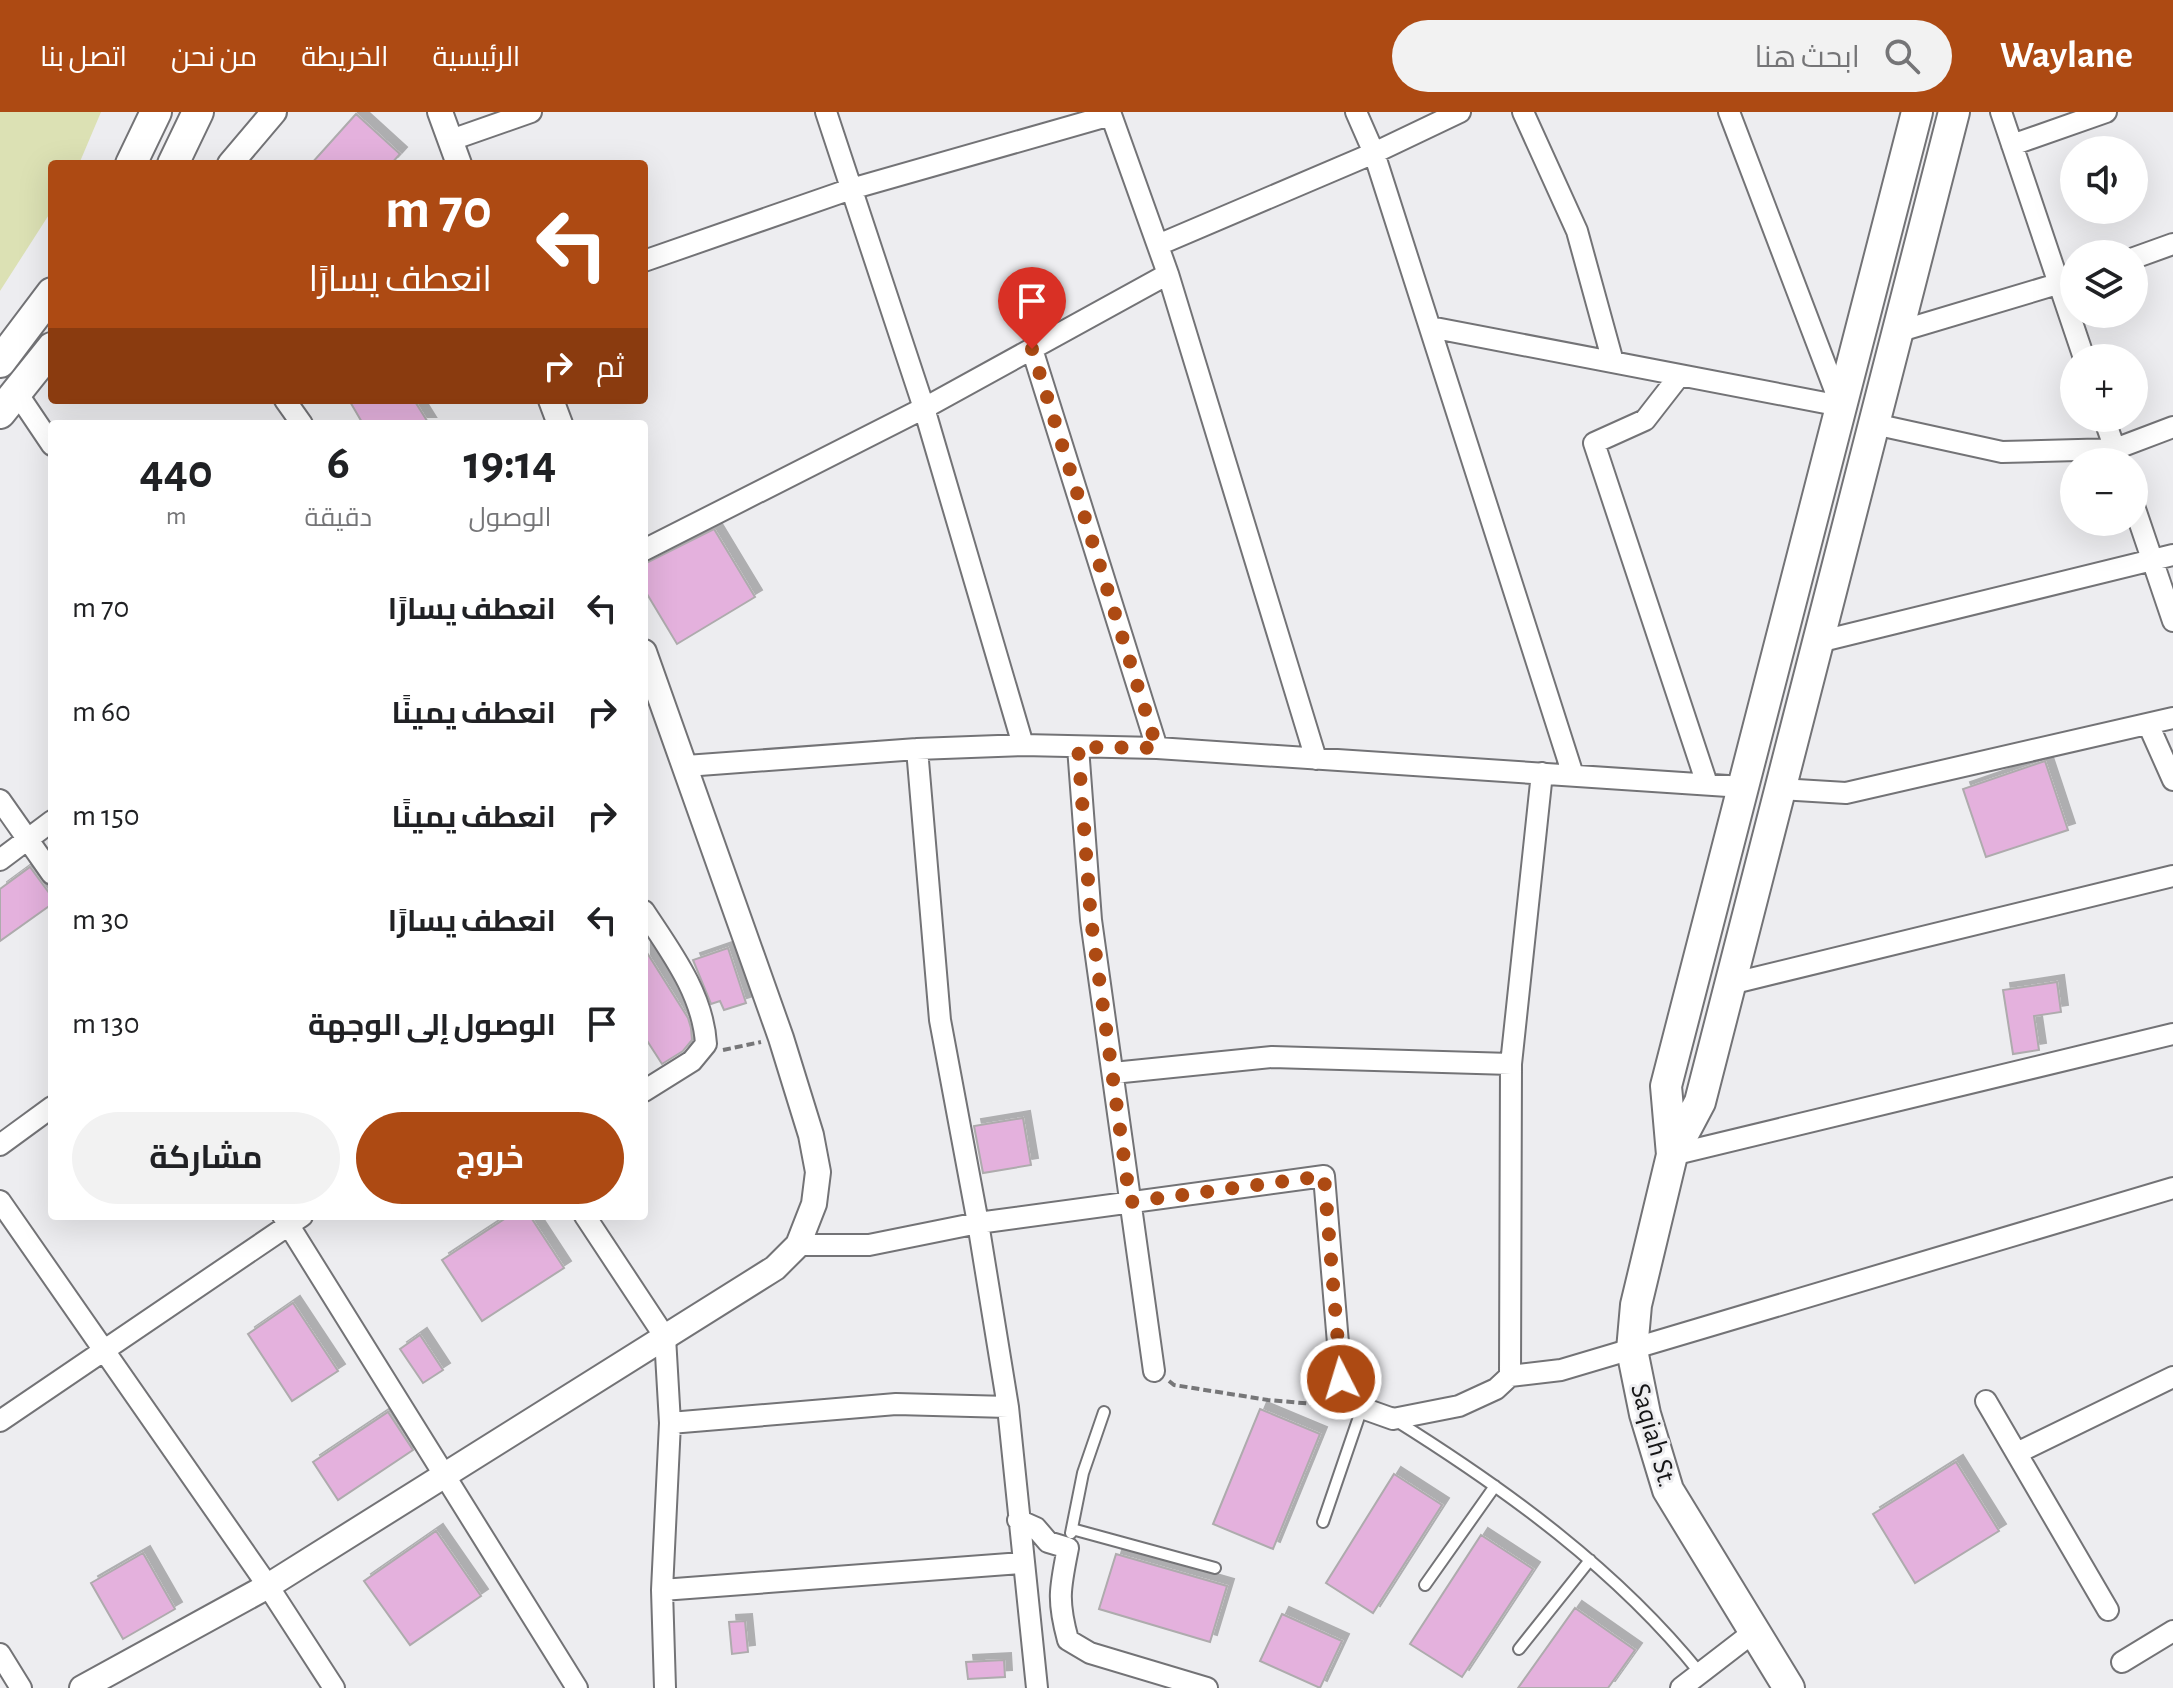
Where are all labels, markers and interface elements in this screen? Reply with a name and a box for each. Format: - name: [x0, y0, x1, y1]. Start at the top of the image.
- search box: [1392, 20, 1952, 92]
- icon: search: [1880, 34, 1924, 78]
- text: Waylane: [2000, 37, 2133, 75]
- text: ابحث هنا: [1755, 43, 1860, 73]
- text: اتصل بنا: [40, 44, 127, 72]
- text: من نحن: [171, 44, 257, 72]
- text: الخريطة: [301, 44, 389, 72]
- text: الرئيسية: [433, 44, 520, 72]
- map controls: [2060, 136, 2148, 536]
- button: sound: [2060, 136, 2148, 224]
- text: 70 m: [385, 182, 492, 238]
- icon: left: [520, 192, 624, 296]
- button: layers: [2060, 240, 2148, 328]
- text: انعطف يسارًا: [309, 262, 492, 298]
- pin: [998, 267, 1066, 349]
- icon: arrive: [1010, 279, 1054, 323]
- icon: right: [536, 344, 580, 388]
- button: +: [2060, 344, 2148, 432]
- text: ثم: [596, 353, 624, 383]
- text: 6: [327, 440, 350, 488]
- text: 19:14: [464, 440, 556, 488]
- button: −: [2060, 448, 2148, 536]
- text: 440: [140, 449, 213, 497]
- text: m: [166, 503, 187, 529]
- text: دقيقة: [304, 505, 372, 531]
- text: الوصول: [469, 505, 551, 531]
- icon: left: [580, 586, 624, 630]
- text: 70 m: [72, 593, 129, 623]
- text: انعطف يسارًا: [388, 595, 556, 625]
- icon: right: [580, 690, 624, 734]
- text: 60 m: [72, 697, 131, 727]
- text: انعطف يمينًا: [392, 699, 556, 729]
- icon: right: [580, 794, 624, 838]
- text: 150 m: [72, 801, 140, 831]
- text: انعطف يمينًا: [392, 803, 556, 833]
- icon: left: [580, 898, 624, 942]
- text: 30 m: [72, 905, 129, 935]
- text: انعطف يسارًا: [388, 907, 556, 937]
- icon: arrive: [580, 1002, 624, 1046]
- text: 130 m: [72, 1009, 139, 1039]
- text: الوصول إلى الوجهة: [308, 1011, 556, 1041]
- button: مشاركة: [72, 1112, 340, 1204]
- button: خروج: [356, 1112, 624, 1204]
- position arrow: [1299, 1337, 1383, 1421]
- street label: Saqiah St.: [1625, 1381, 1681, 1491]

